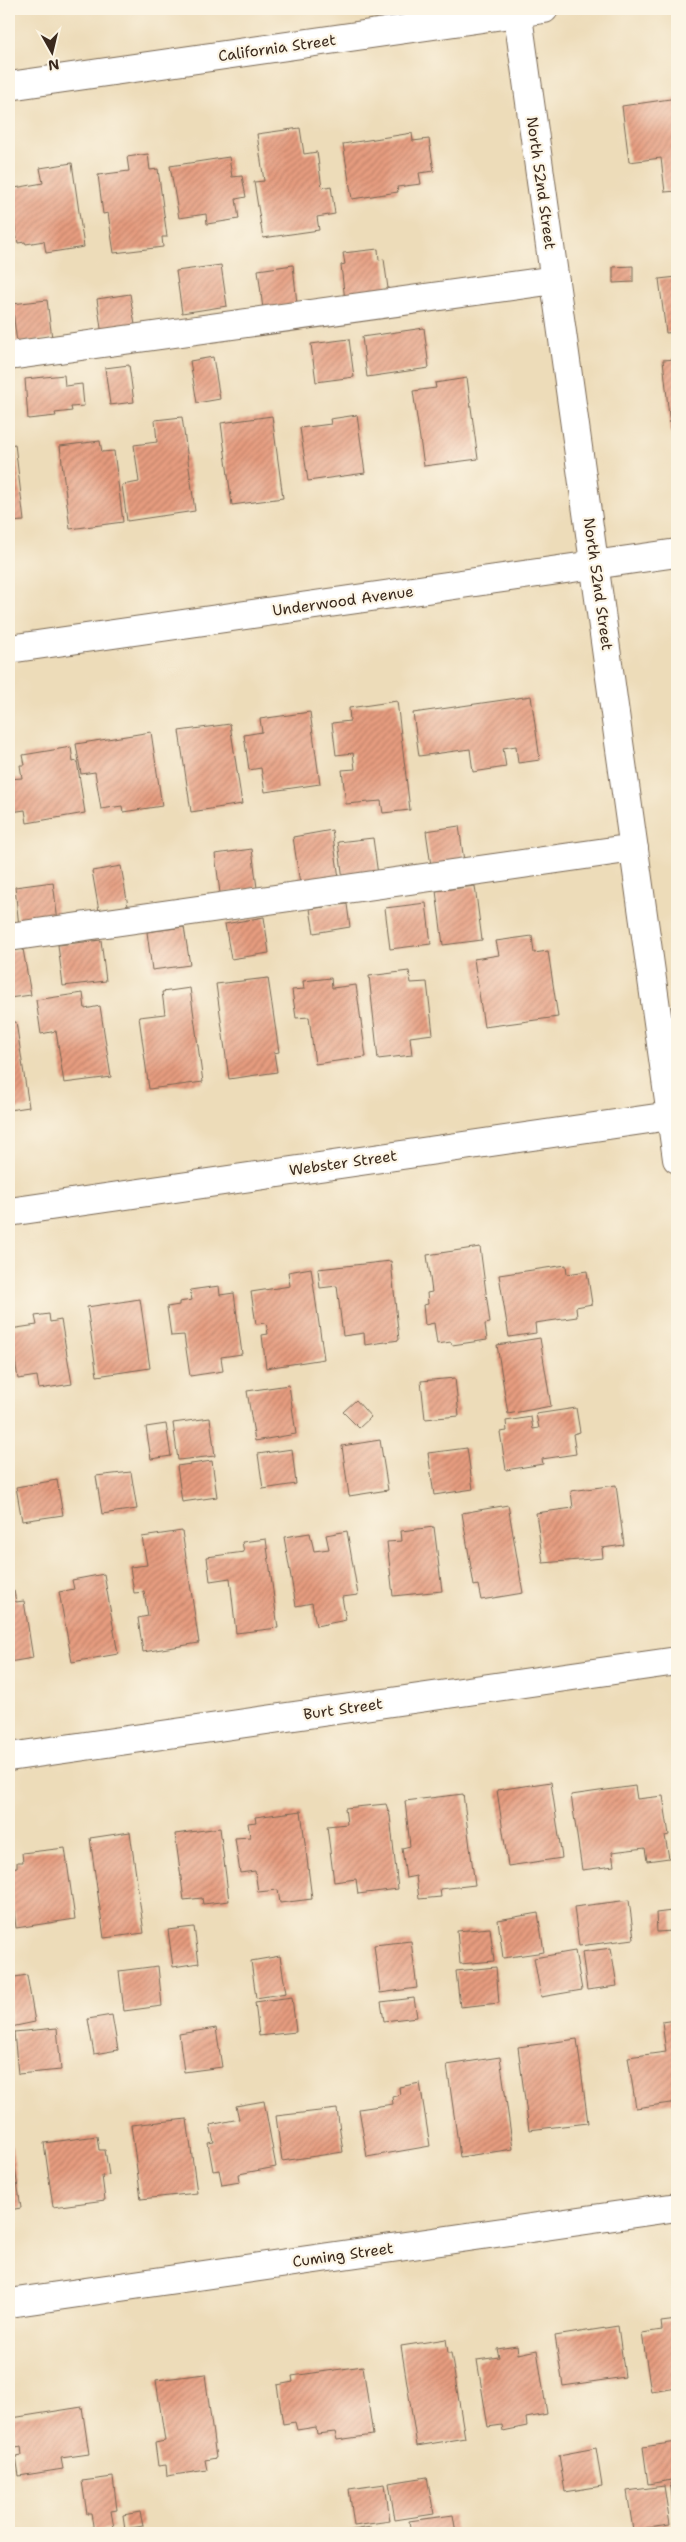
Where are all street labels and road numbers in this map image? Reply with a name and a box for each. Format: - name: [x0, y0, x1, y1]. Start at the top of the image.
- street label: California Street: [217, 30, 337, 66]
- street label: North 52nd Street: [522, 115, 560, 251]
- street label: North 52nd Street: [579, 516, 617, 652]
- street label: Underwood Avenue: [271, 581, 415, 621]
- street label: Webster Street: [288, 1146, 398, 1180]
- street label: Burt Street: [302, 1694, 384, 1724]
- street label: Cuming Street: [291, 2238, 395, 2272]

